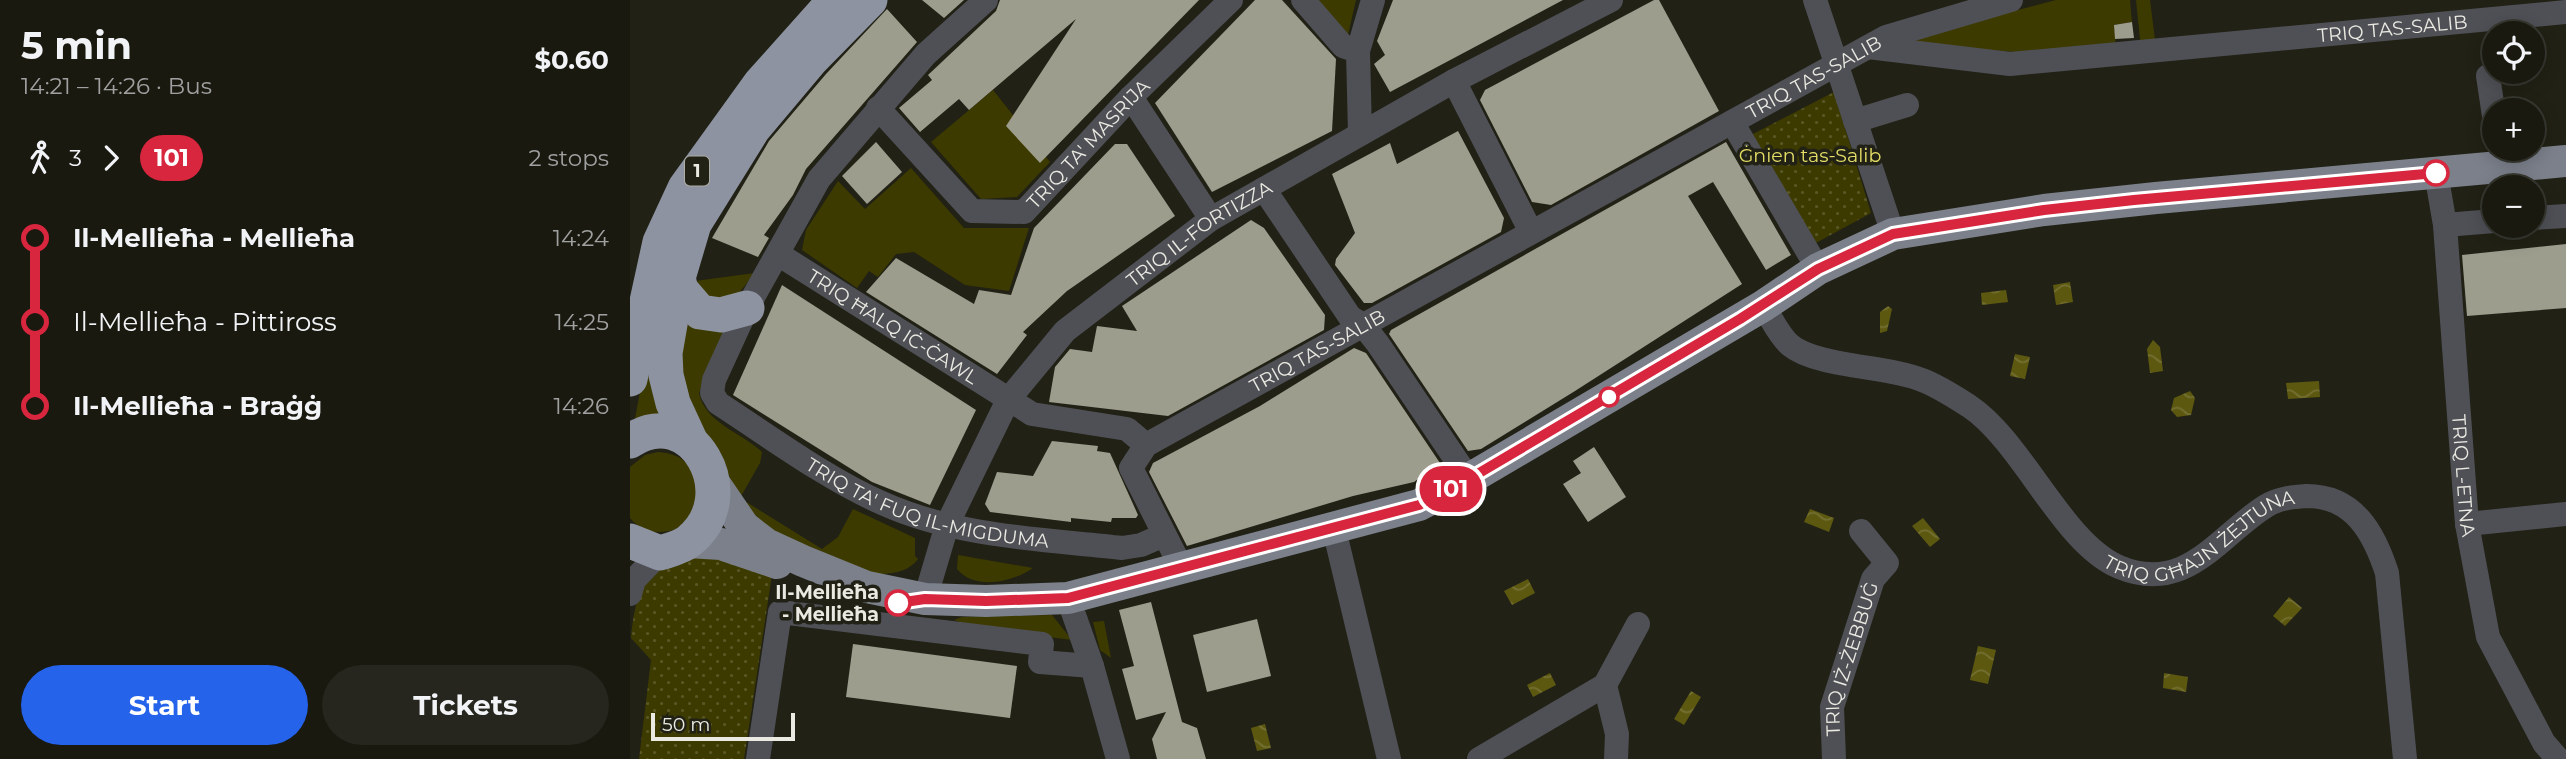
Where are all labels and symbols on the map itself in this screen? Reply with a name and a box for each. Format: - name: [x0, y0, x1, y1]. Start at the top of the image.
- street label: TRIQ TAS-SALIB: [2316, 10, 2468, 47]
- street label: TRIQ TAS-SALIB: [1742, 31, 1885, 124]
- street label: TRIQ TA' MASRIJA: [1022, 74, 1155, 214]
- park label: Ġnien tas-Salib: [1739, 144, 1881, 167]
- road number: 1: [685, 156, 709, 186]
- unlabelled marker: [2423, 160, 2449, 186]
- street label: TRIQ IL-FORTIZZA: [1122, 176, 1276, 292]
- street label: TRIQ ĦALQ IĊ-ĊAWL: [803, 265, 983, 390]
- street label: TRIQ TAS-SALIB: [1246, 305, 1389, 398]
- unlabelled marker: [1599, 387, 1619, 407]
- street label: TRIQ L-ETNA: [2447, 414, 2480, 539]
- street label: TRIQ TA' FUQ IL-MIGDUMA: [802, 453, 1050, 553]
- line badge: 101: [1411, 466, 1491, 512]
- street label: TRIQ GĦAJN ŻEJTUNA: [2099, 486, 2297, 587]
- street label: TRIQ IŻ-ŻEBBUĠ: [1821, 579, 1883, 736]
- place label: Il-Mellieħa - Mellieħa: [775, 581, 879, 626]
- marker: Il-Mellieħa - Mellieħa: [885, 590, 911, 616]
- scale bar: [651, 710, 794, 742]

